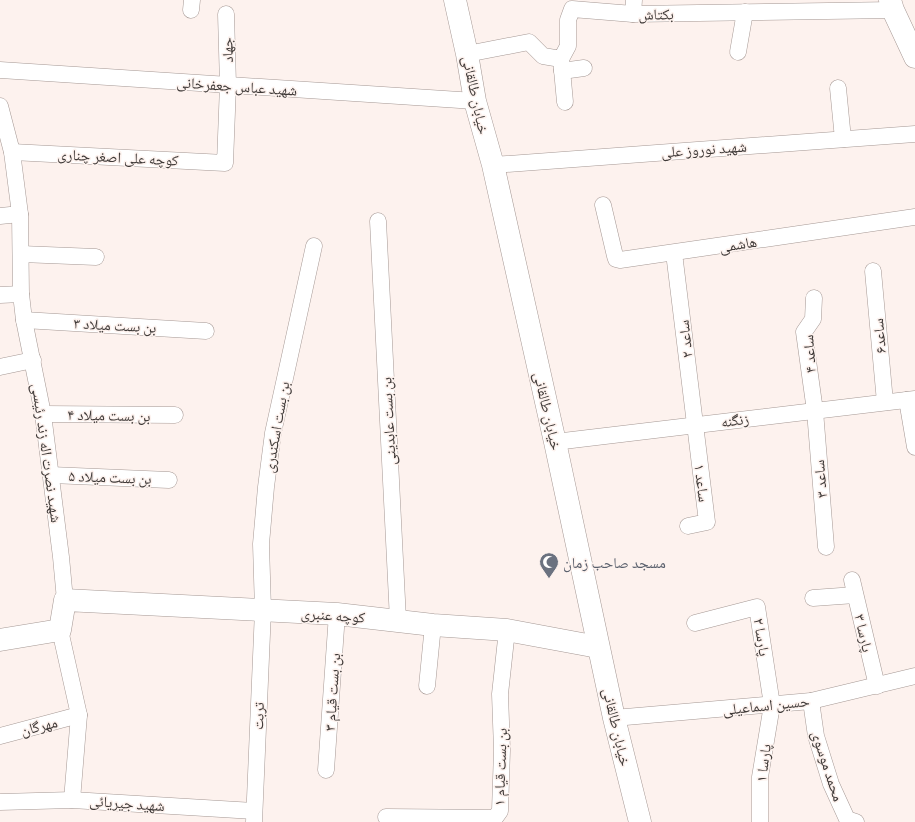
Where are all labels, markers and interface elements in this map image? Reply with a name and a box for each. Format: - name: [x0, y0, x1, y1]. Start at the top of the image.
- street label: بکتاش: [638, 4, 674, 25]
- street label: جهاد: [217, 37, 237, 63]
- street label: خیابان طالقانی: [457, 54, 494, 137]
- street label: شهید عباس جعفرخانی: [176, 72, 298, 101]
- street label: شهید نوروز علی: [661, 137, 748, 162]
- street label: کوچه علی اصغر چناری: [57, 144, 179, 171]
- street label: هاشمی: [718, 232, 758, 257]
- street label: بن بست میلاد ۳: [73, 313, 157, 338]
- street label: ساعد۶: [868, 318, 890, 354]
- street label: ساعد ۲: [674, 319, 696, 359]
- street label: ساعد ۴: [798, 334, 820, 374]
- street label: خیابان طالقانی: [529, 370, 566, 453]
- street label: بن بست عابدینی: [376, 376, 401, 465]
- street label: بن بست اسکندری: [259, 380, 294, 474]
- street label: شهید نصرت اله زند رئیسی: [27, 382, 66, 524]
- street label: بن بست میلاد ۴: [67, 405, 151, 426]
- street label: زنگنه: [720, 409, 750, 431]
- street label: ساعد ۳: [809, 459, 831, 499]
- street label: ساعد ۱: [690, 463, 714, 503]
- street label: بن بست میلاد ۵: [68, 466, 152, 489]
- mosque icon: مسجد صاحب زمان: [538, 551, 560, 579]
- place label: مسجد صاحب زمان: [563, 553, 666, 573]
- street label: کوچه عنبری: [300, 603, 366, 628]
- street label: پارسا ۳: [850, 612, 878, 654]
- street label: پارسا ۲: [750, 617, 774, 657]
- street label: بن بست قیام ۳: [320, 652, 345, 732]
- street label: خیابان طالقانی: [598, 686, 635, 769]
- street label: حسین اسماعیلی: [722, 691, 811, 720]
- street label: تربت: [248, 701, 268, 730]
- street label: مهرگان: [19, 712, 60, 741]
- street label: بن بست قیام ۱: [489, 728, 512, 807]
- street label: محمد موسوی: [807, 728, 848, 804]
- street label: پارسا ۱: [751, 743, 775, 783]
- street label: شهید جیریائی: [89, 791, 166, 816]

